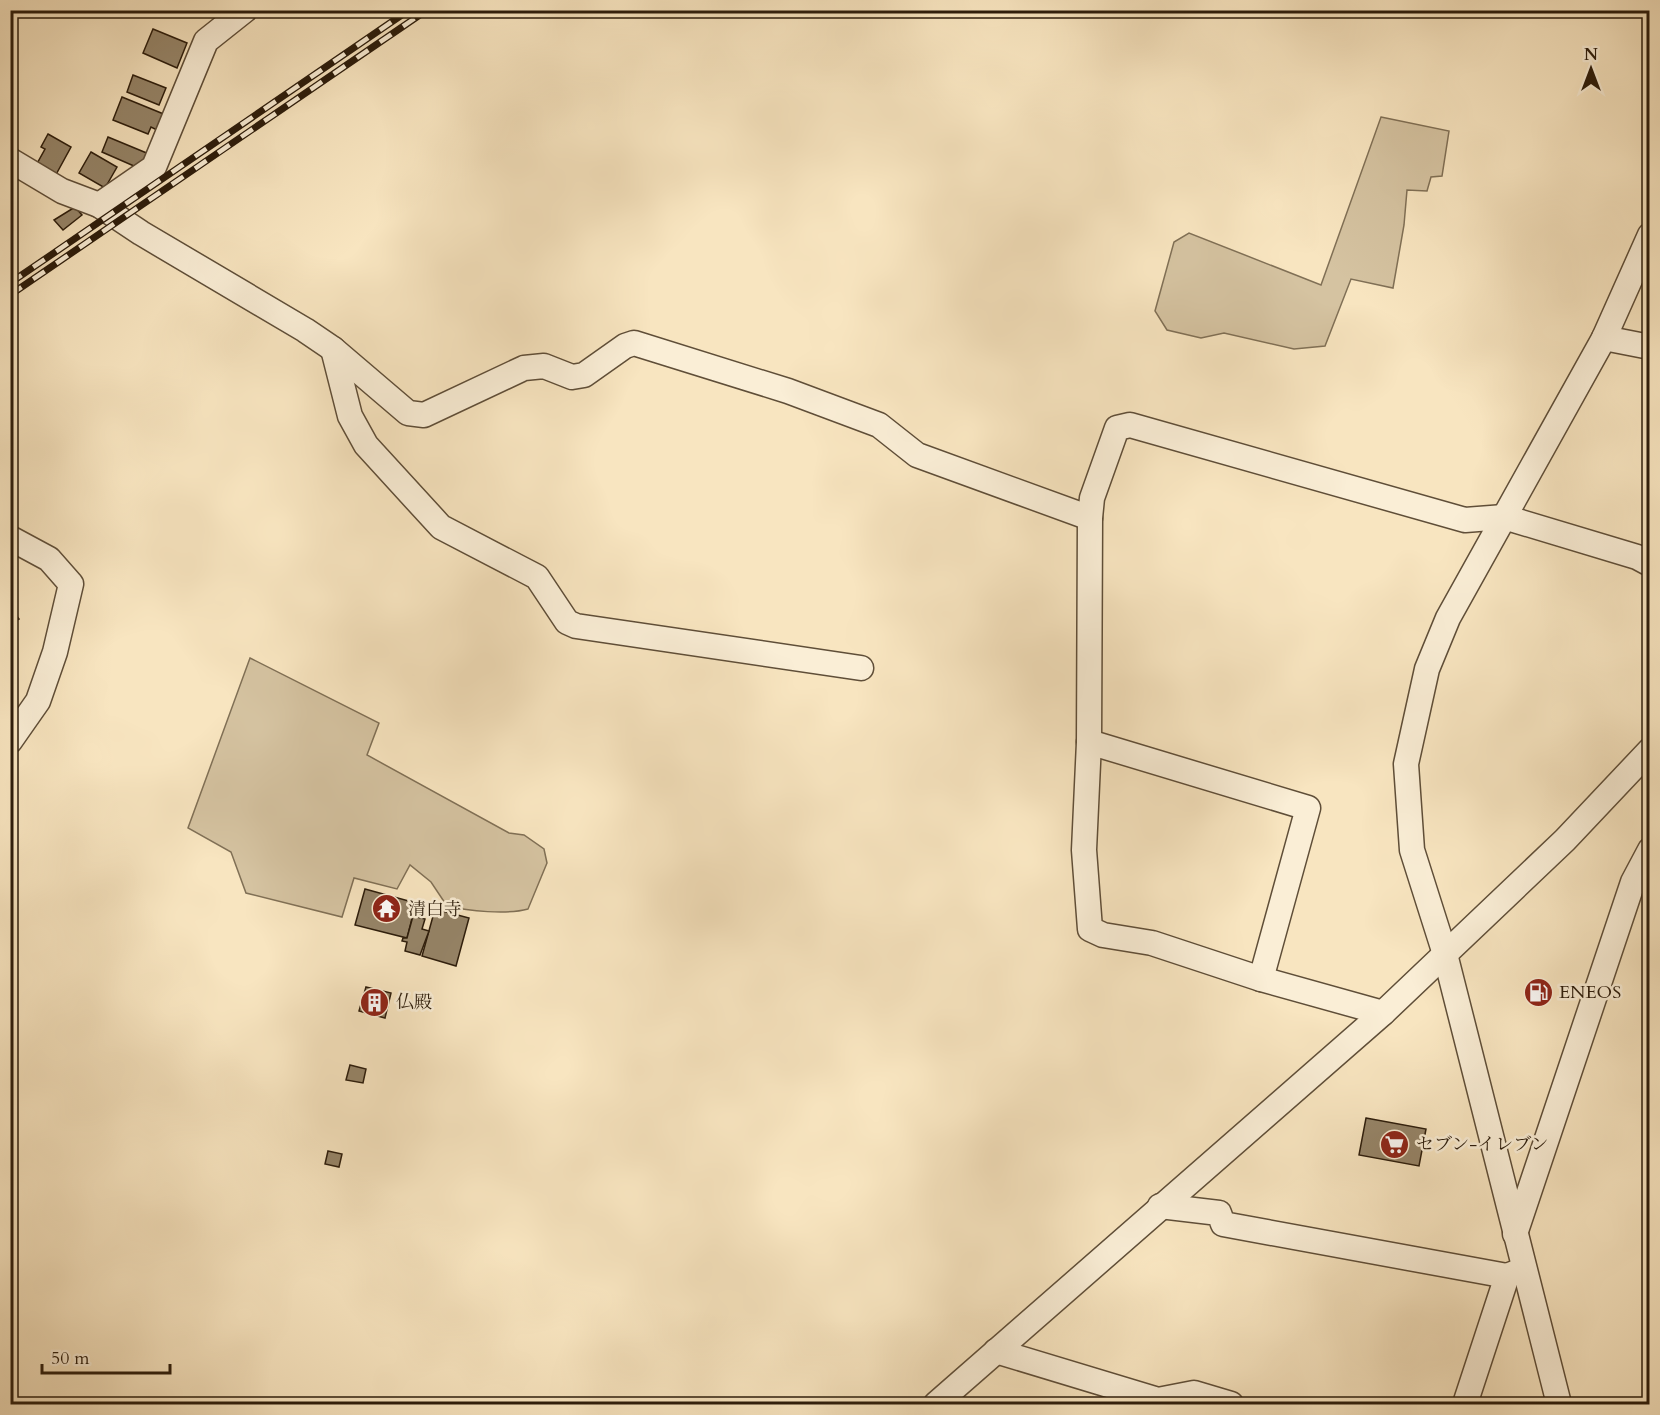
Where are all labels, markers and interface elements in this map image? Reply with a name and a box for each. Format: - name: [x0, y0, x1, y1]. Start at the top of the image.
- north arrow: [1561, 39, 1621, 99]
- text: N: [1584, 44, 1598, 66]
- temple icon: 清白寺: [371, 893, 403, 925]
- place label: 清白寺: [408, 897, 462, 922]
- fuel station icon: ENEOS: [1522, 976, 1554, 1008]
- place label: ENEOS: [1559, 980, 1621, 1005]
- building icon: 仏殿: [359, 986, 391, 1018]
- place label: 仏殿: [396, 990, 432, 1015]
- supermarket icon: セブン-イレブン: [1379, 1128, 1411, 1160]
- place label: セブン-イレブン: [1416, 1132, 1549, 1157]
- scale bar: [42, 1337, 170, 1375]
- text: 50 m: [51, 1346, 90, 1371]

